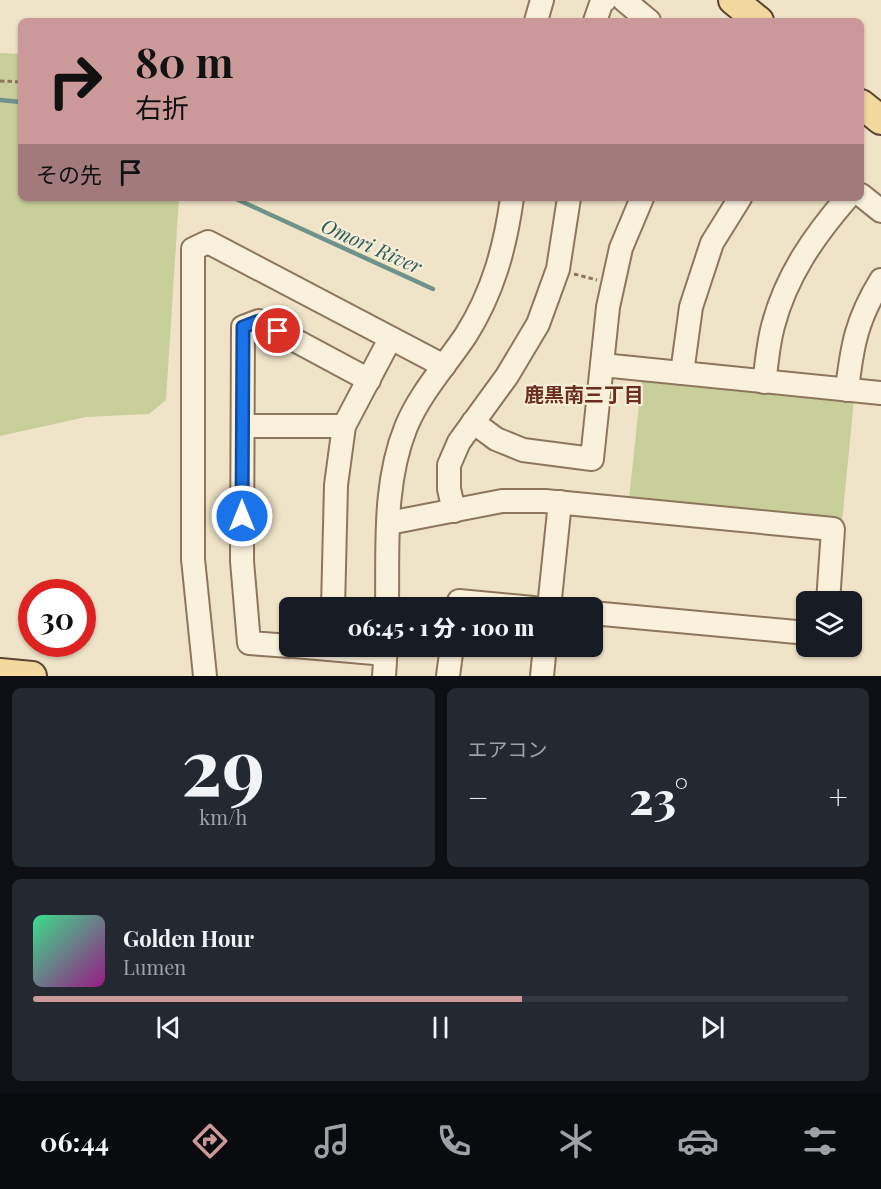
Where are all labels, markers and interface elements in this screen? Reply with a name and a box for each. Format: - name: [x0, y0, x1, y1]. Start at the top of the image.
- text: 80 m: [135, 33, 233, 89]
- icon: right: [36, 42, 114, 120]
- text: 右折: [135, 89, 189, 125]
- icon: arrive: [114, 156, 147, 189]
- text: その先: [36, 159, 102, 189]
- water label: Omori River: [318, 211, 428, 280]
- pin: [252, 305, 303, 356]
- icon: arrive: [261, 314, 294, 347]
- district label: 鹿黒南三丁目: [524, 380, 644, 407]
- position arrow: [210, 484, 274, 548]
- speed limit sign: 30: [18, 579, 96, 657]
- map controls: [796, 591, 862, 657]
- button: layers: [796, 591, 862, 657]
- text: 06:45 · 1 分 · 100 m: [348, 612, 534, 642]
- text: 29: [181, 712, 265, 816]
- text: エアコン: [468, 735, 548, 762]
- text: 23°: [629, 766, 688, 826]
- text: −: [468, 774, 489, 818]
- text: +: [829, 774, 848, 818]
- text: km/h: [199, 803, 247, 830]
- text: Golden Hour: [123, 923, 254, 953]
- text: Lumen: [123, 953, 186, 980]
- icon: previous: [152, 1011, 185, 1044]
- icon: pause: [424, 1011, 457, 1044]
- icon: next: [696, 1011, 729, 1044]
- icon: directions: [189, 1120, 231, 1162]
- icon: music: [311, 1120, 353, 1162]
- icon: phone: [433, 1120, 475, 1162]
- icon: climate: [555, 1120, 597, 1162]
- icon: car: [677, 1120, 719, 1162]
- icon: filters: [799, 1120, 841, 1162]
- text: 06:44: [40, 1123, 109, 1159]

